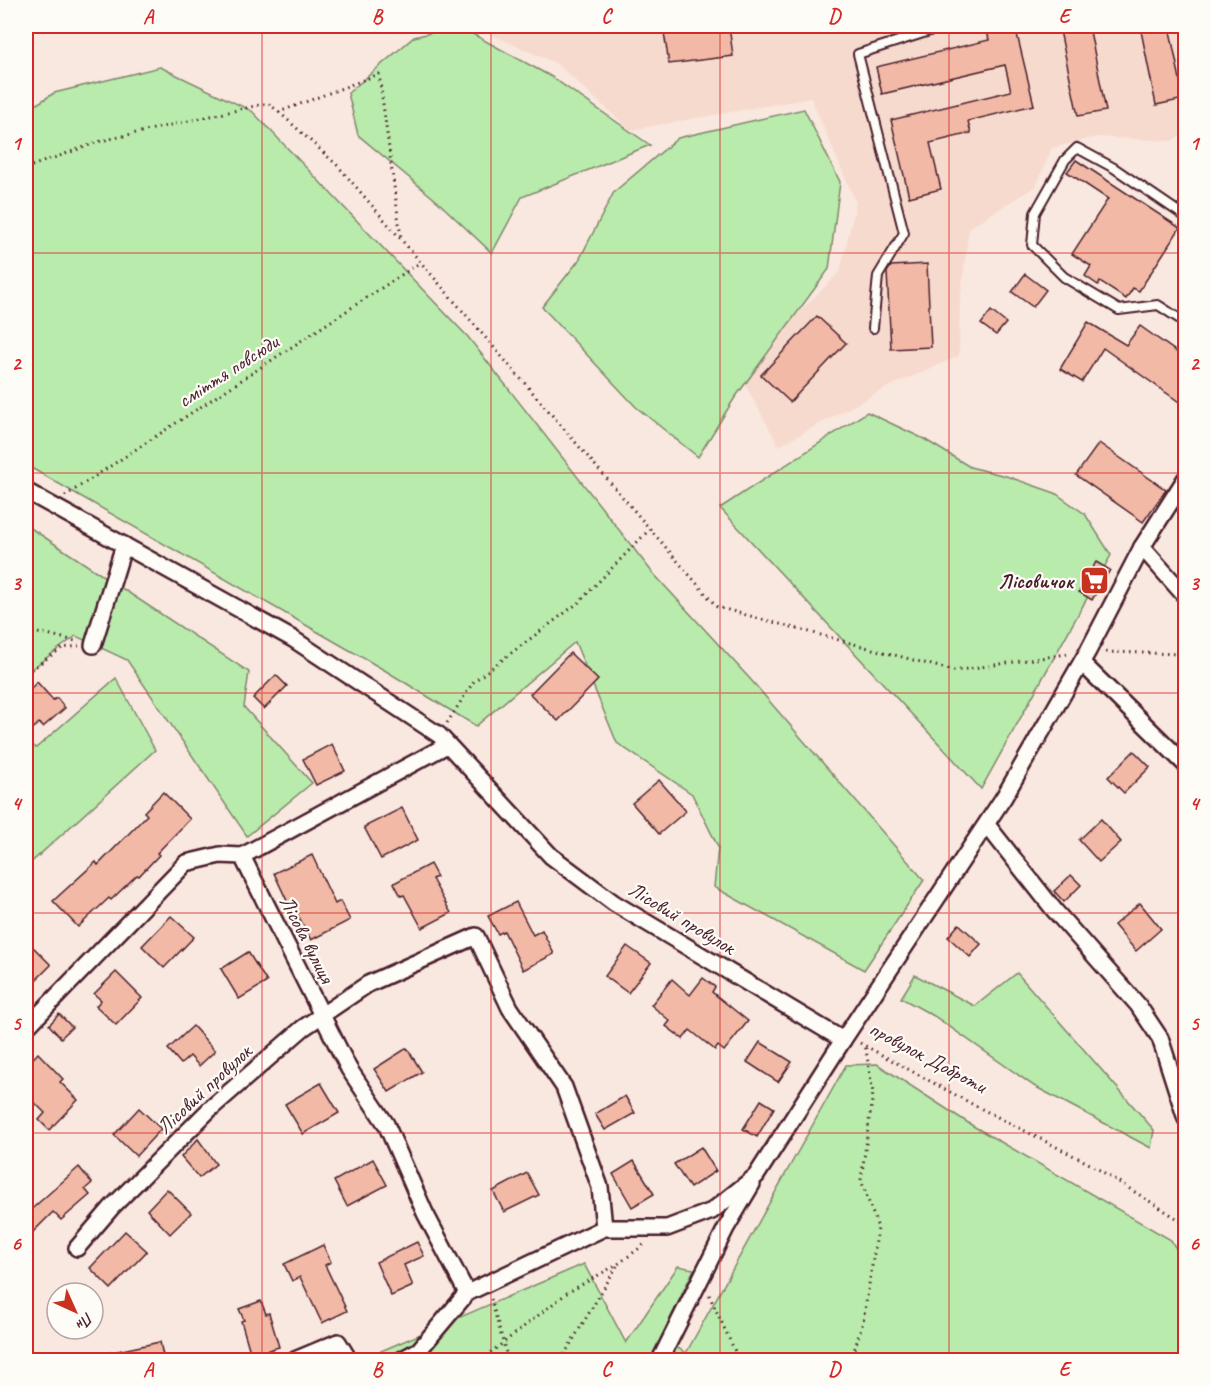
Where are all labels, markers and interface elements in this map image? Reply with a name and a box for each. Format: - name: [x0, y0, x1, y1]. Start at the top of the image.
- text: A: [143, 4, 155, 29]
- text: B: [372, 4, 384, 29]
- text: C: [601, 4, 613, 29]
- text: D: [828, 4, 842, 29]
- text: E: [1059, 4, 1073, 29]
- text: 1: [12, 131, 23, 156]
- text: 1: [1190, 131, 1201, 156]
- street label: сміття повсюди: [173, 328, 284, 413]
- text: 2: [12, 351, 23, 376]
- text: 2: [1190, 351, 1201, 376]
- supermarket icon: Лісовичок: [1078, 565, 1110, 597]
- place label: Лісовичок: [998, 568, 1076, 594]
- text: 3: [12, 571, 23, 596]
- text: 3: [1190, 571, 1201, 596]
- text: 4: [12, 791, 24, 816]
- text: 4: [1190, 791, 1202, 816]
- street label: Лісовий провулок: [624, 876, 742, 961]
- street label: Лісова вулиця: [274, 891, 341, 988]
- text: 5: [12, 1011, 23, 1036]
- text: 5: [1190, 1011, 1201, 1036]
- street label: провулок Доброти: [865, 1015, 993, 1100]
- street label: Лісовий провулок: [151, 1037, 258, 1139]
- text: 6: [11, 1231, 22, 1256]
- text: 6: [1189, 1231, 1200, 1256]
- north arrow: [45, 1281, 105, 1341]
- text: Пн: [71, 1308, 98, 1335]
- text: A: [143, 1357, 155, 1382]
- text: B: [372, 1357, 384, 1382]
- text: C: [601, 1357, 613, 1382]
- text: D: [828, 1357, 842, 1382]
- text: E: [1059, 1357, 1073, 1382]

